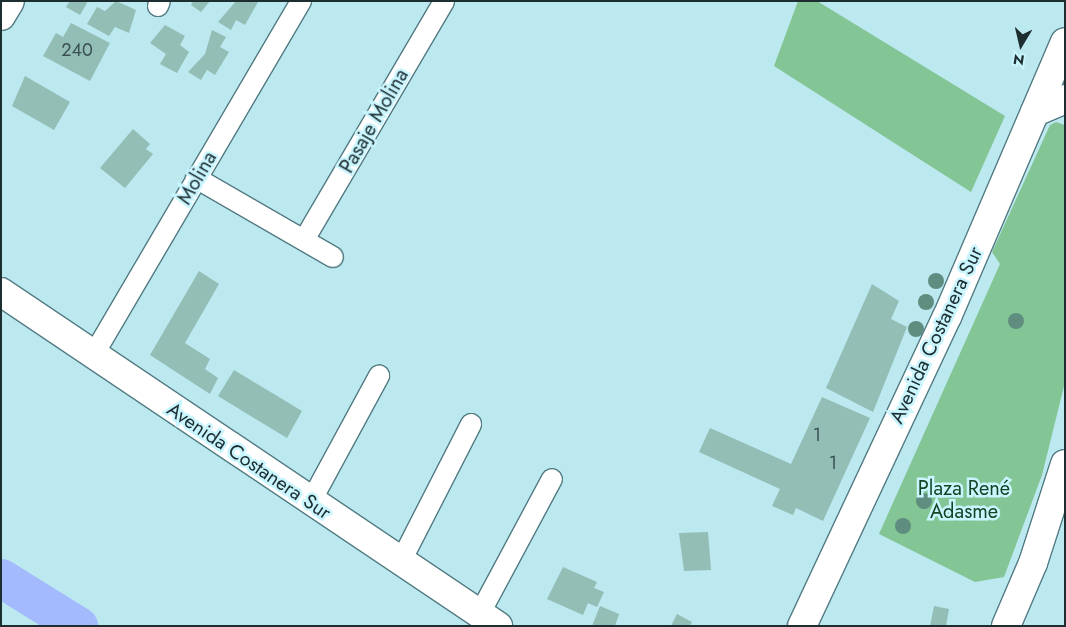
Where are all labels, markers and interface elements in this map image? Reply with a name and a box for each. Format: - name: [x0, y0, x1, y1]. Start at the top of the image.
- north arrow: [996, 20, 1046, 70]
- house number: 240: [61, 39, 93, 61]
- text: N: [1012, 49, 1026, 71]
- street label: Pasaje Molina: [335, 65, 413, 177]
- street label: Molina: [172, 147, 222, 209]
- street label: Avenida Costanera Sur: [884, 243, 988, 427]
- street label: Avenida Costanera Sur: [163, 397, 335, 525]
- house number: 1: [813, 424, 821, 446]
- house number: 1: [829, 452, 837, 474]
- park label: Plaza René Adasme: [918, 477, 1010, 524]

